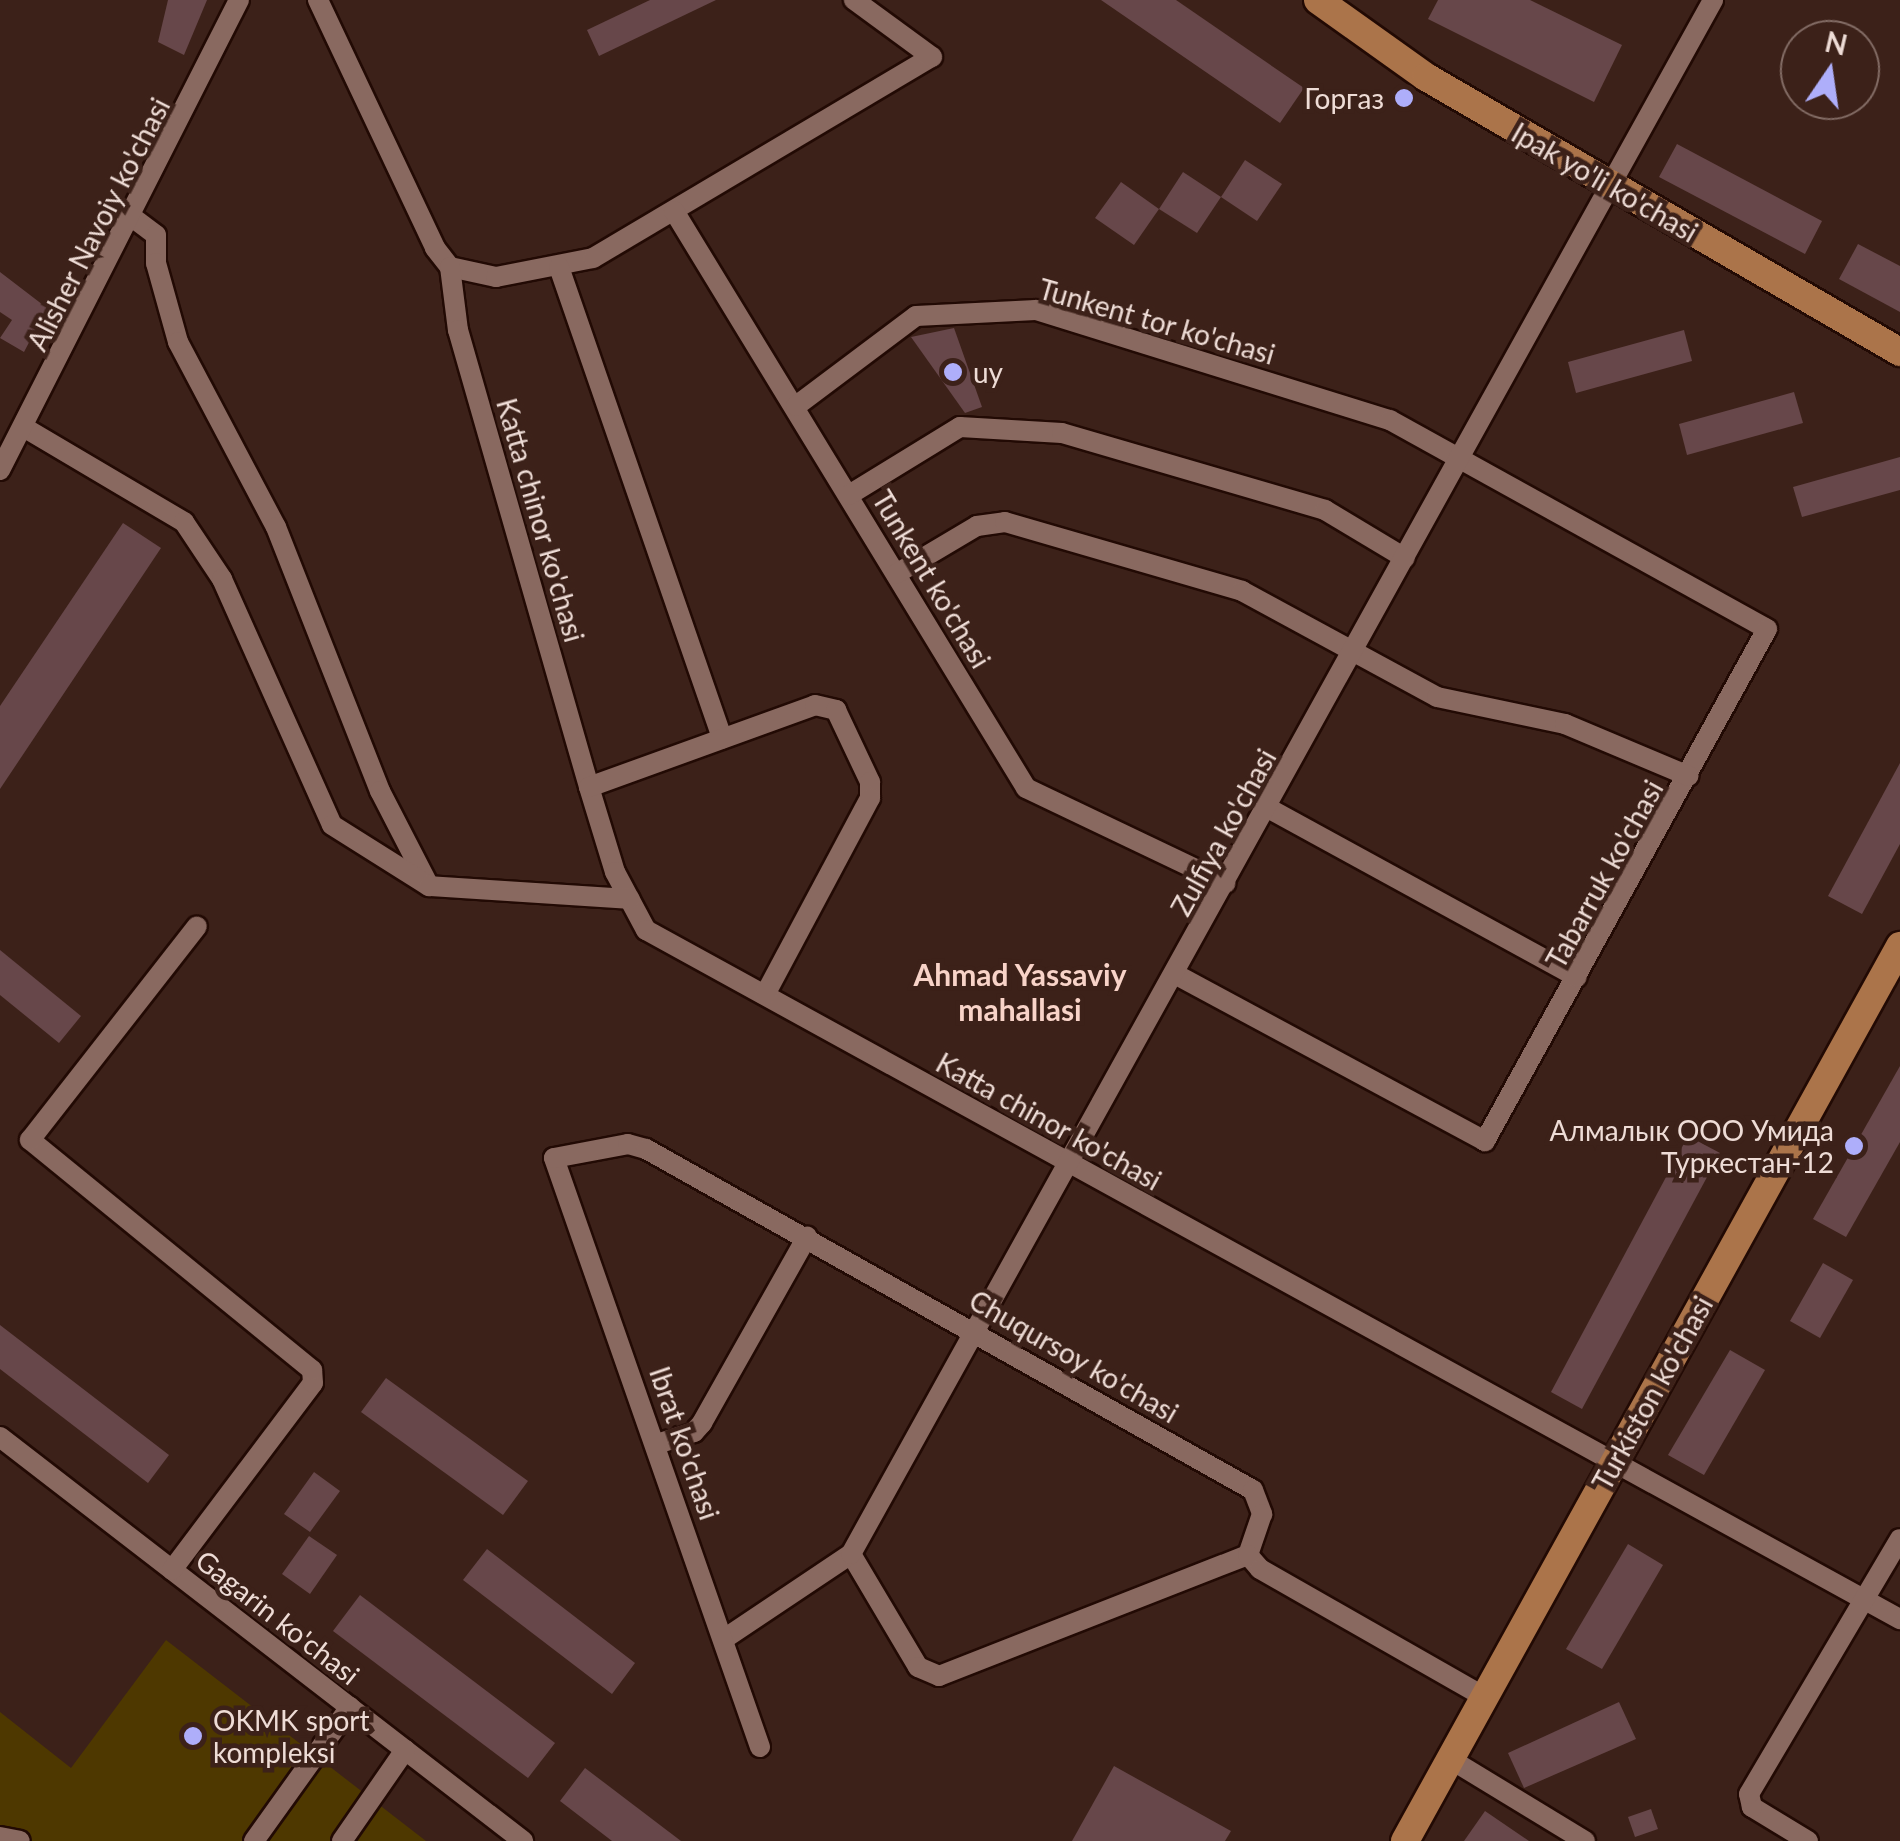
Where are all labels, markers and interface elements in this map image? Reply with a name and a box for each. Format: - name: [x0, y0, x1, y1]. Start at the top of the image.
- north arrow: [1780, 20, 1880, 120]
- text: N: [1822, 24, 1851, 62]
- place label: Горгаз: [1304, 81, 1384, 115]
- marker: Горгаз: [1393, 87, 1415, 109]
- street label: Alisher Navoiy ko'chasi: [19, 91, 177, 357]
- street label: Ipak yo'li ko'chasi: [1506, 115, 1704, 249]
- street label: Tunkent tor ko'chasi: [1035, 271, 1279, 371]
- place label: uy: [973, 355, 1003, 389]
- marker: uy: [942, 361, 964, 383]
- street label: Katta chinor ko'chasi: [490, 394, 592, 646]
- street label: Tunkent ko'chasi: [866, 484, 998, 674]
- street label: Zulfiya ko'chasi: [1163, 743, 1283, 921]
- street label: Tabarruk ko'chasi: [1538, 774, 1670, 974]
- district label: Ahmad Yassaviy mahallasi: [913, 956, 1127, 1026]
- street label: Katta chinor ko'chasi: [930, 1045, 1168, 1197]
- place label: Алмалык ООО Умида Туркестан-12: [1549, 1113, 1834, 1179]
- marker: Алмалык ООО Умида Туркестан-12: [1843, 1135, 1865, 1157]
- street label: Chuqursoy ko'chasi: [963, 1282, 1185, 1430]
- street label: Turkiston ko'chasi: [1585, 1290, 1719, 1496]
- street label: Ibrat ko'chasi: [643, 1362, 727, 1524]
- street label: Gagarin ko'chasi: [190, 1543, 366, 1691]
- place label: OKMK sport kompleksi: [213, 1703, 370, 1769]
- marker: OKMK sport kompleksi: [182, 1725, 204, 1747]

